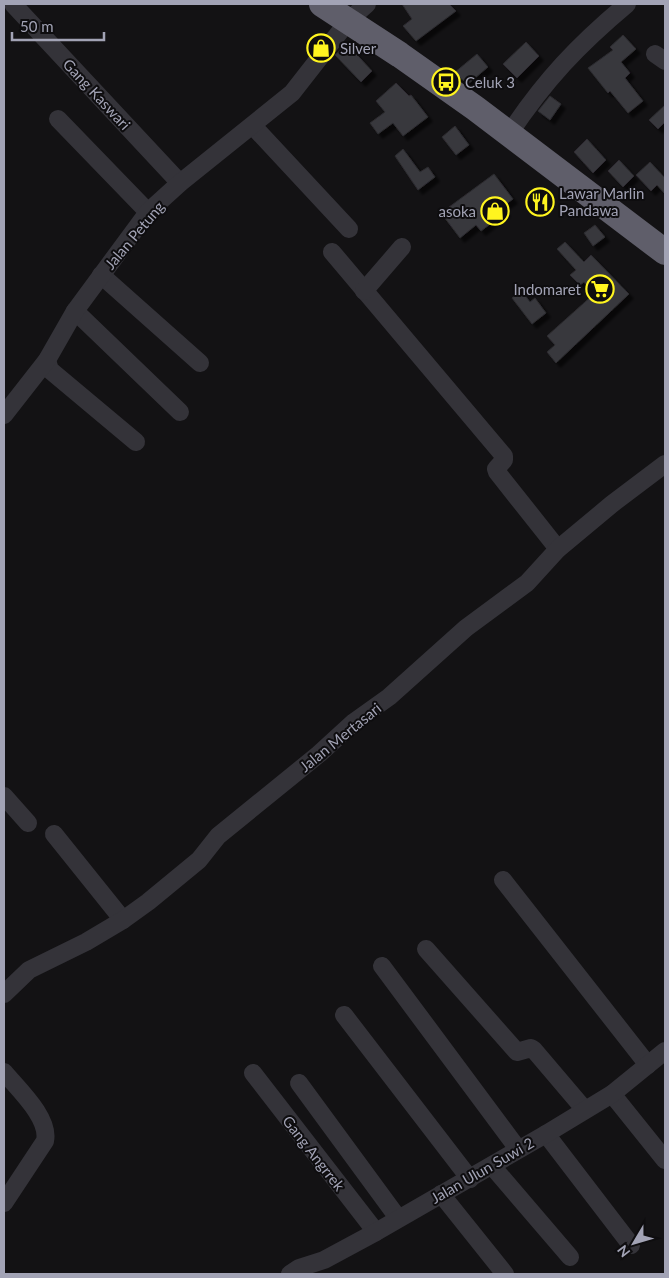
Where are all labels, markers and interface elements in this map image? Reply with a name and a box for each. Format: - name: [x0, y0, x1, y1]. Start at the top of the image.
- scale bar: [12, 10, 105, 42]
- text: 50 m: [20, 17, 54, 35]
- shop icon: Silver: [306, 33, 336, 63]
- place label: Silver: [340, 39, 377, 57]
- street label: Gang Kaswari: [60, 55, 134, 133]
- bus stop icon: Celuk 3: [431, 67, 461, 97]
- place label: Celuk 3: [465, 73, 515, 91]
- place label: Lawar Marlin Pandawa: [559, 184, 644, 219]
- restaurant icon: Lawar Marlin Pandawa: [525, 187, 555, 217]
- shop icon: asoka: [480, 196, 510, 226]
- street label: Jalan Petung: [100, 197, 168, 273]
- place label: asoka: [438, 202, 476, 220]
- supermarket icon: Indomaret: [585, 274, 615, 304]
- place label: Indomaret: [513, 280, 582, 298]
- street label: Jalan Mertasari: [296, 699, 384, 775]
- street label: Gang Angrrek: [279, 1112, 349, 1194]
- street label: Jalan Ulun Suwi 2: [427, 1133, 537, 1207]
- north arrow: [609, 1218, 659, 1268]
- text: N: [613, 1242, 633, 1261]

